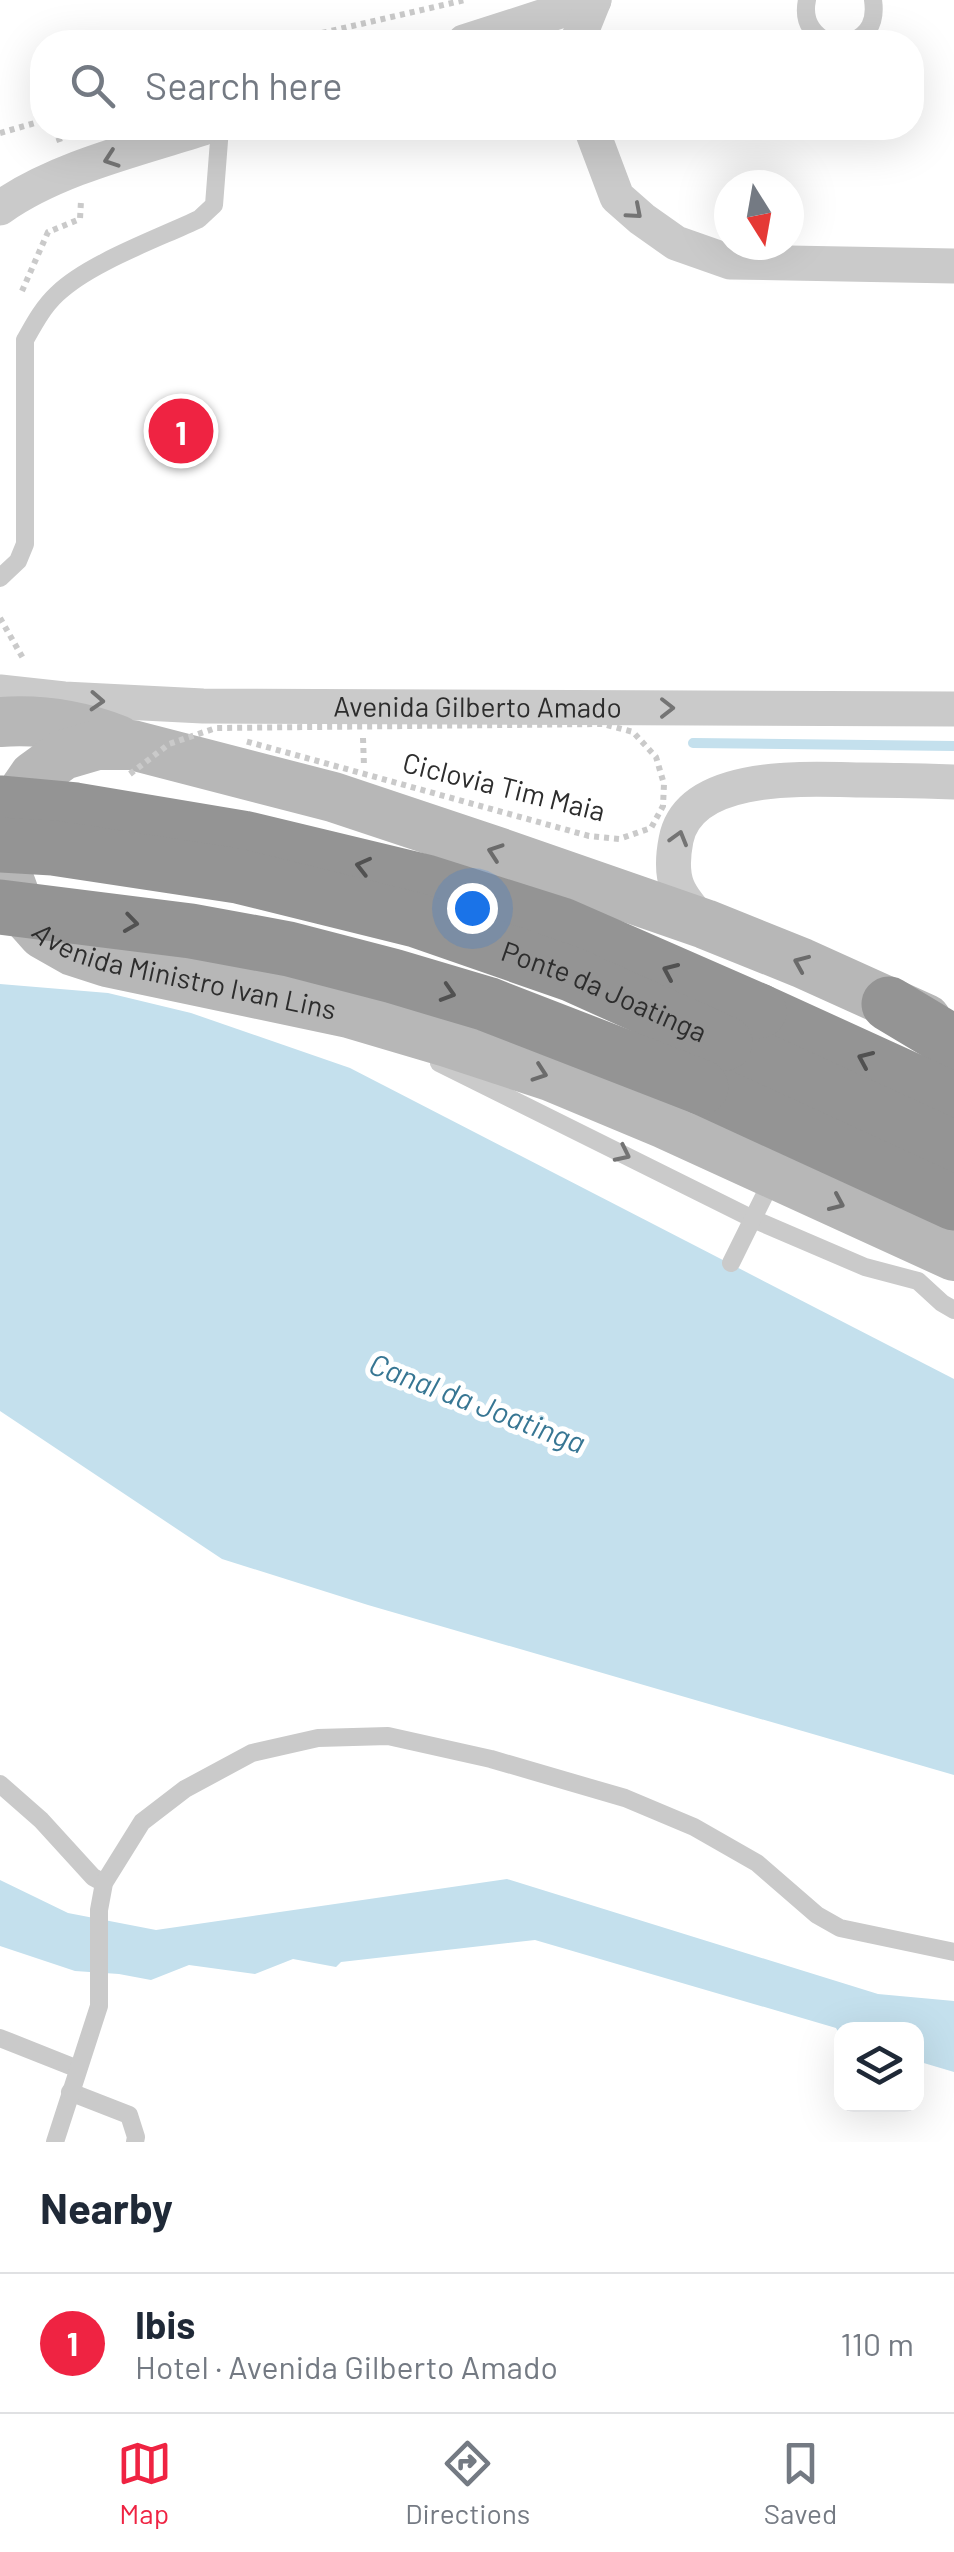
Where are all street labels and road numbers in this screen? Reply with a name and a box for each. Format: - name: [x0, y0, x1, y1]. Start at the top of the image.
- street label: Avenida Gilberto Amado: [333, 689, 622, 724]
- street label: Ciclovia Tim Maia: [400, 744, 609, 828]
- street label: Avenida Ministro Ivan Lins: [25, 916, 339, 1026]
- street label: Ponte da Joatinga: [497, 933, 712, 1049]

